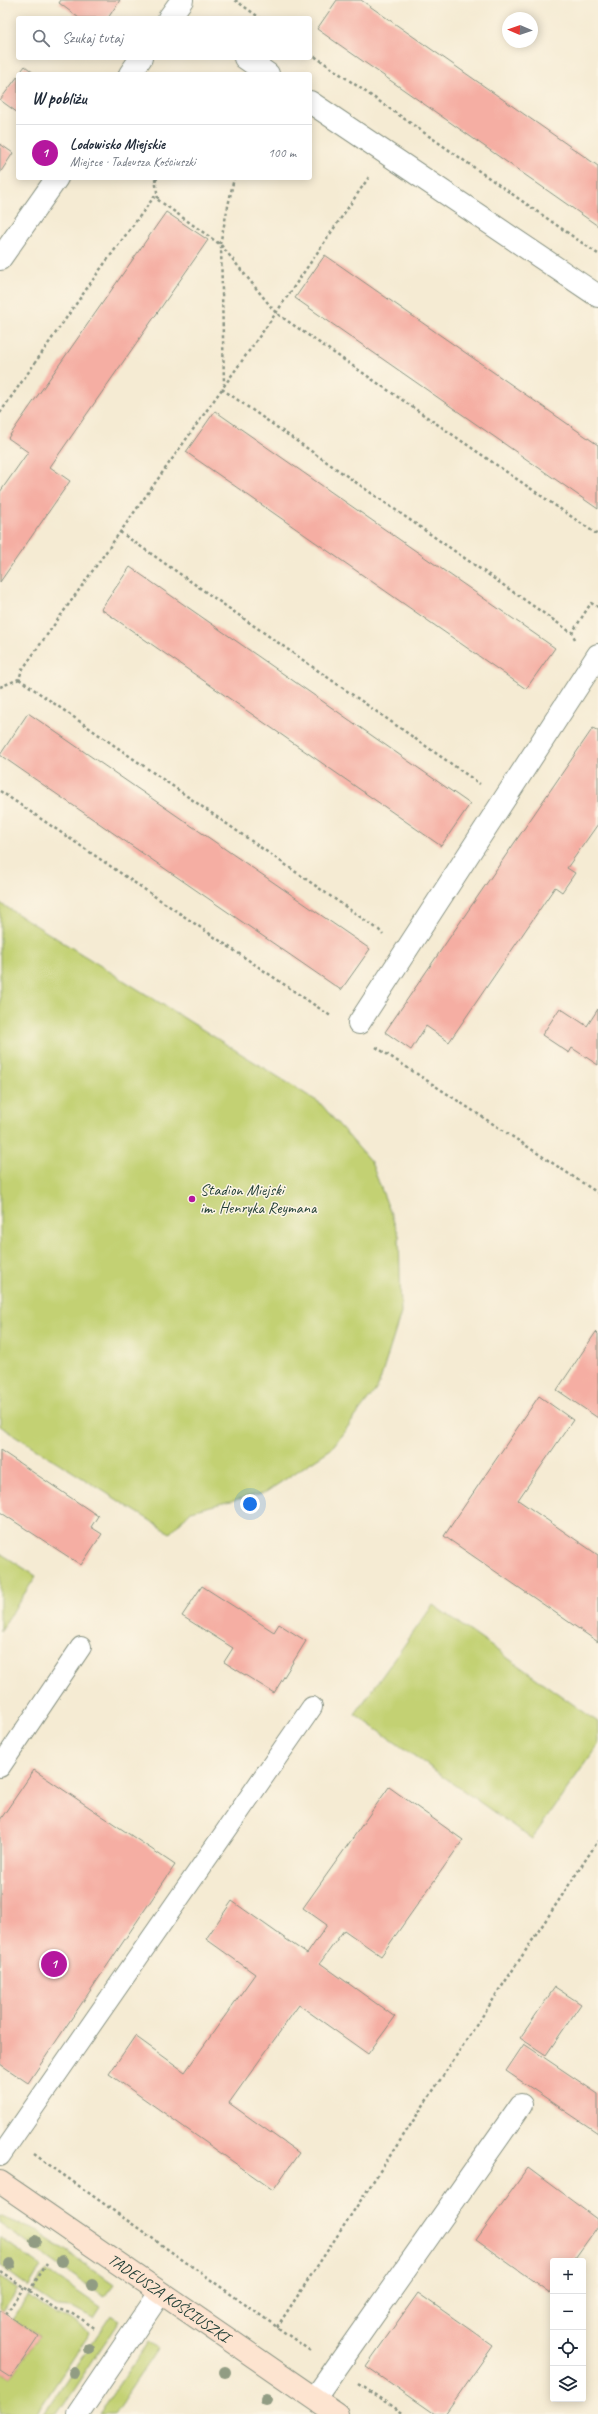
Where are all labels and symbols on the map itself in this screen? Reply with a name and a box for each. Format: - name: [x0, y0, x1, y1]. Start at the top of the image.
- north arrow: [502, 12, 538, 48]
- place label: Stadion Miejski im. Henryka Reymana: [200, 1180, 318, 1218]
- marker: Stadion Miejski im. Henryka Reymana: [187, 1194, 197, 1204]
- your location: [240, 1494, 260, 1514]
- pin: 1: [41, 1949, 67, 1979]
- street label: TADEUSZA KOŚCIUSZKI: [104, 2249, 236, 2349]

